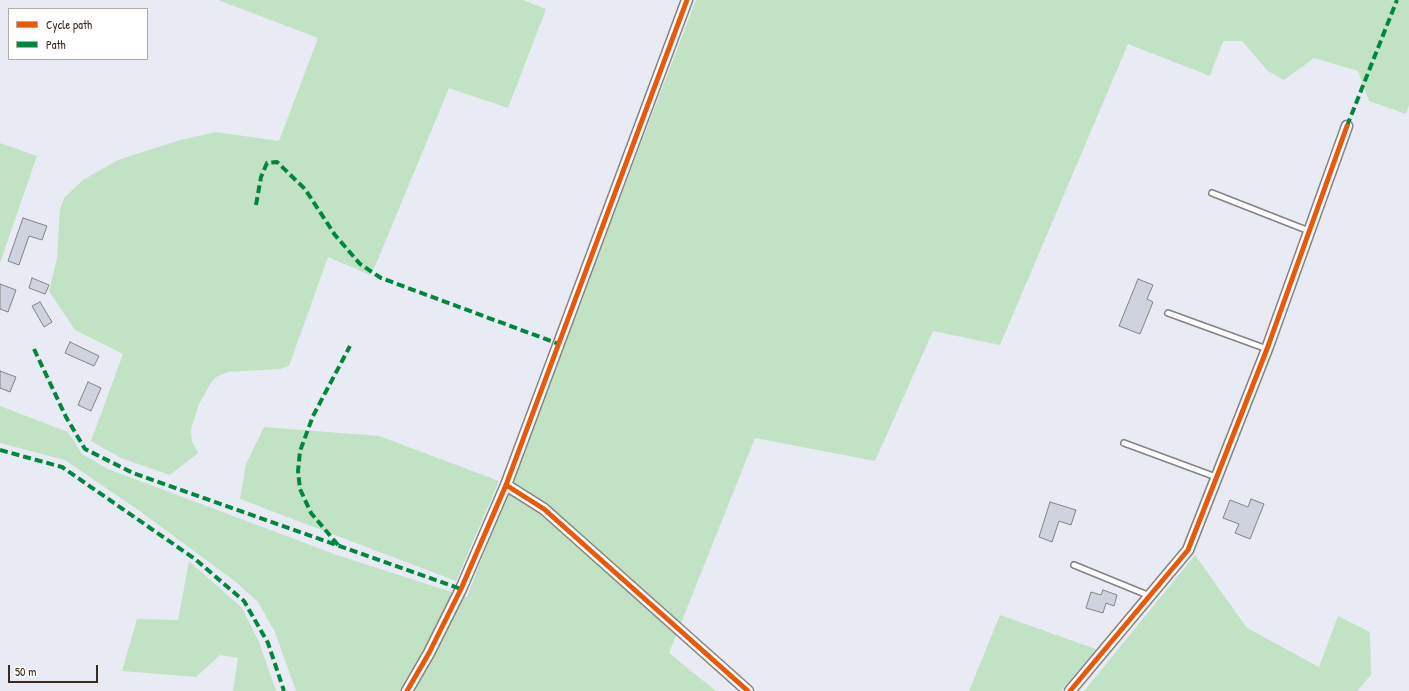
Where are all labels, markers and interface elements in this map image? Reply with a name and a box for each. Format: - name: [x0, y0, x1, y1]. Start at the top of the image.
- legend: [8, 8, 148, 60]
- text: Cycle path: [46, 16, 92, 33]
- text: Path: [46, 36, 66, 53]
- scale bar: [10, 657, 100, 683]
- text: 50 m: [15, 663, 36, 680]

